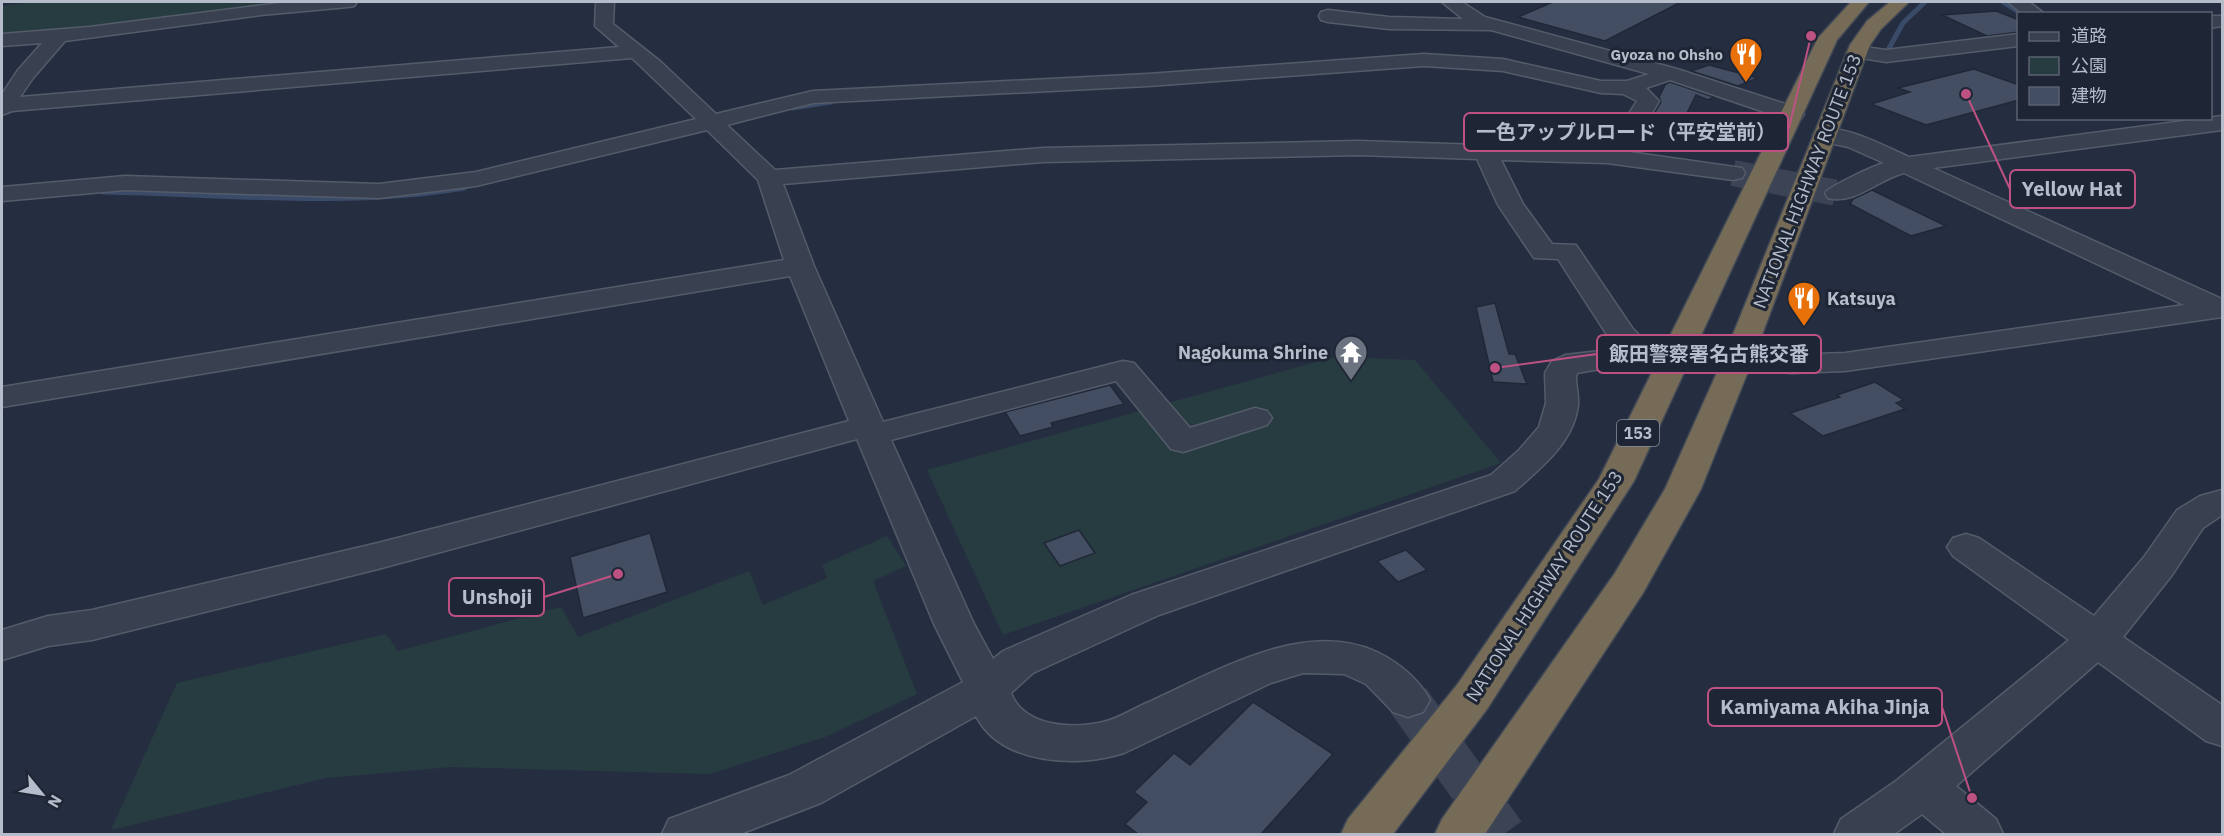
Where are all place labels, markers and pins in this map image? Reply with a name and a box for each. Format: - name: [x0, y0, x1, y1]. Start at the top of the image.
- restaurant icon: Gyoza no Ohsho: [1728, 36, 1764, 83]
- place label: Gyoza no Ohsho: [1611, 45, 1723, 64]
- callout: 一色アップルロード（平安堂前）: [1464, 113, 1788, 151]
- callout: Yellow Hat: [2010, 170, 2135, 208]
- restaurant icon: Katsuya: [1786, 280, 1822, 327]
- place label: Katsuya: [1827, 287, 1896, 310]
- temple icon: Nagokuma Shrine: [1333, 334, 1369, 381]
- callout: 飯田警察署名古熊交番: [1597, 335, 1821, 373]
- place label: Nagokuma Shrine: [1178, 341, 1328, 364]
- callout: Unshoji: [449, 578, 544, 616]
- callout: Kamiyama Akiha Jinja: [1708, 688, 1942, 726]

